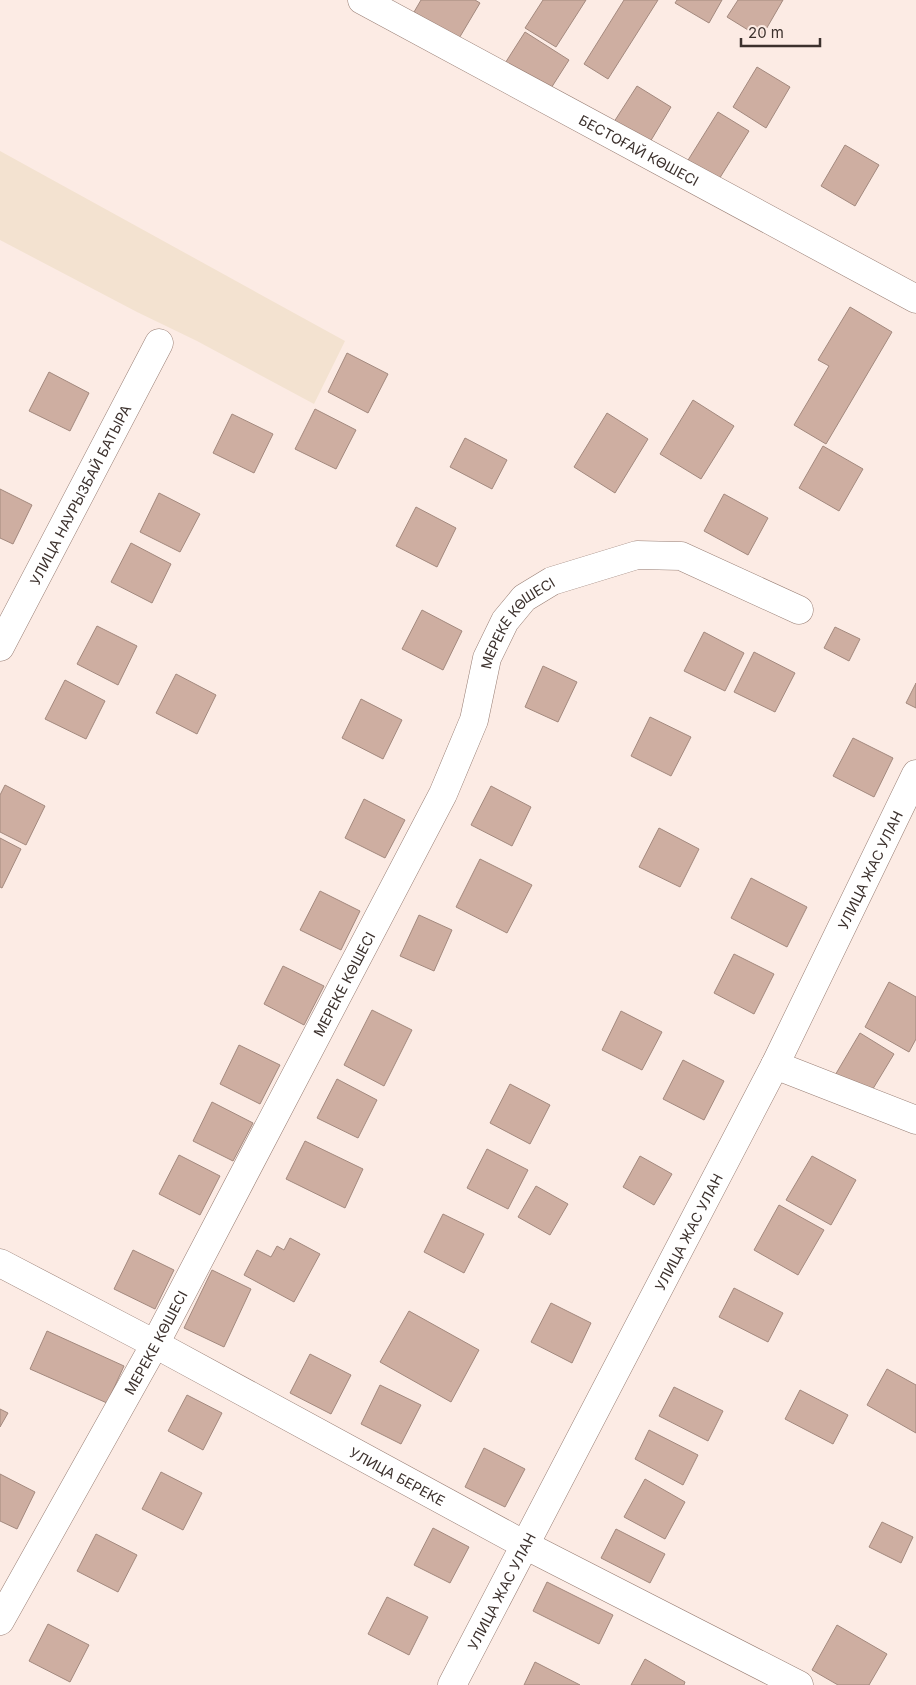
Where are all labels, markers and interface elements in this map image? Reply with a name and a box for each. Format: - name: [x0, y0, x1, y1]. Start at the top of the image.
- scale bar: [741, 15, 820, 47]
- text: 20 m: [748, 23, 784, 42]
- street label: БЕСТОҒАЙ КӨШЕСІ: [576, 110, 702, 189]
- street label: УЛИЦА НАУРЫЗБАЙ БАТЫРА: [26, 401, 134, 588]
- street label: МЕРЕКЕ КӨШЕСІ: [476, 573, 558, 670]
- street label: УЛИЦА ЖАС УЛАН: [834, 808, 906, 932]
- street label: МЕРЕКЕ КӨШЕСІ: [309, 929, 378, 1039]
- street label: УЛИЦА ЖАС УЛАН: [651, 1170, 726, 1293]
- street label: МЕРЕКЕ КӨШЕСІ: [120, 1287, 190, 1397]
- street label: УЛИЦА БЕРЕКЕ: [347, 1443, 448, 1509]
- street label: УЛИЦА ЖАС УЛАН: [463, 1530, 538, 1652]

